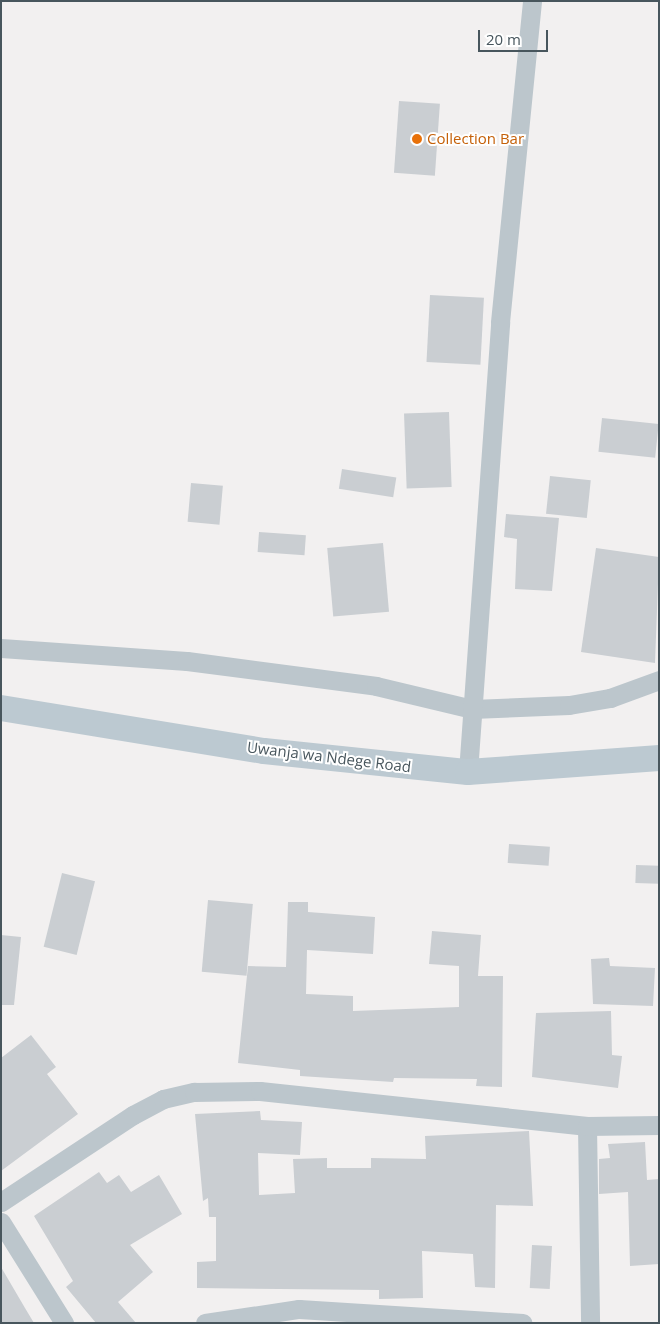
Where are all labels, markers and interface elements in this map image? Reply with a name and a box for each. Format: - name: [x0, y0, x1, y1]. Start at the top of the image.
- scale bar: [480, 20, 550, 52]
- text: 20 m: [486, 29, 521, 49]
- place label: Collection Bar: [427, 130, 524, 148]
- marker: Collection Bar: [411, 133, 423, 145]
- street label: Uwanja wa Ndege Road: [246, 738, 412, 776]

